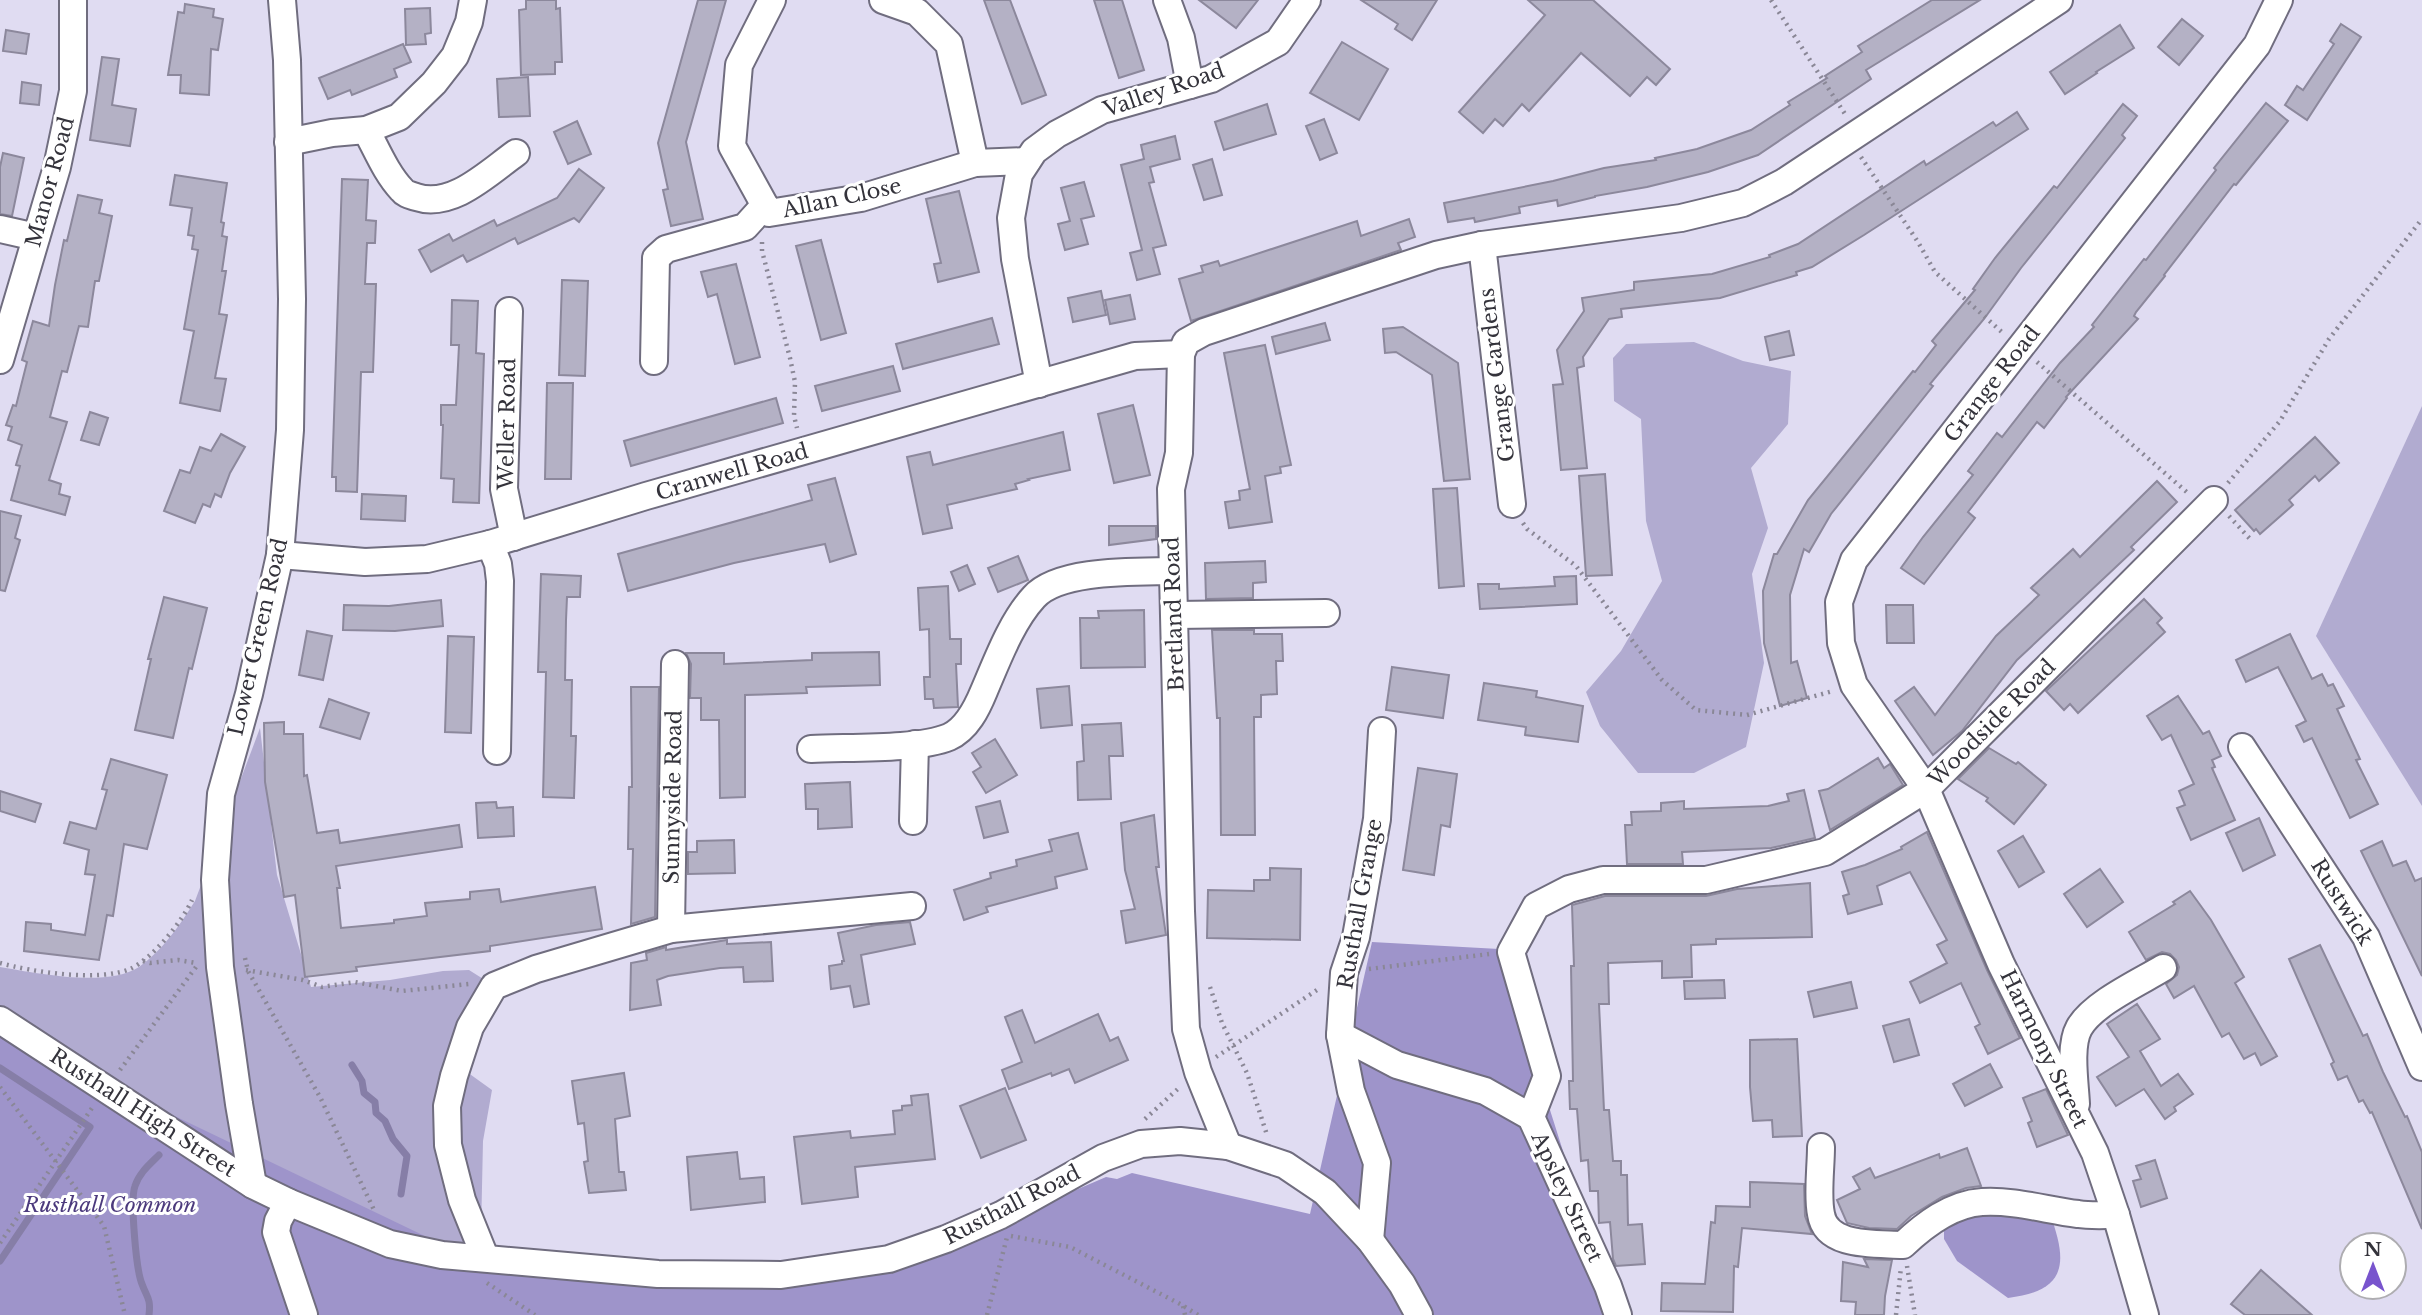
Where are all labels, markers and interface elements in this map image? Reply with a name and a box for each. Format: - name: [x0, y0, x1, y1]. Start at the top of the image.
- street label: Valley Road: [1099, 57, 1228, 123]
- street label: Manor Road: [20, 114, 80, 250]
- street label: Allan Close: [779, 173, 904, 223]
- street label: Grange Gardens: [1473, 287, 1521, 463]
- street label: Grange Road: [1938, 321, 2046, 447]
- street label: Weller Road: [493, 358, 521, 491]
- street label: Cranwell Road: [653, 438, 811, 506]
- street label: Lower Green Road: [223, 536, 293, 738]
- street label: Bretland Road: [1158, 536, 1190, 692]
- street label: Woodside Road: [1922, 654, 2061, 793]
- street label: Sunnyside Road: [658, 710, 688, 884]
- street label: Rusthall Grange: [1332, 817, 1388, 991]
- street label: Rustwick: [2305, 854, 2379, 950]
- street label: Harmony Street: [1994, 965, 2094, 1133]
- street label: Rusthall High Street: [45, 1043, 241, 1183]
- street label: Apsley Street: [1525, 1127, 1609, 1266]
- street label: Rusthall Road: [939, 1159, 1085, 1251]
- park label: Rusthall Common: [22, 1192, 197, 1218]
- north arrow: [2338, 1231, 2408, 1301]
- text: N: [2364, 1238, 2382, 1261]

